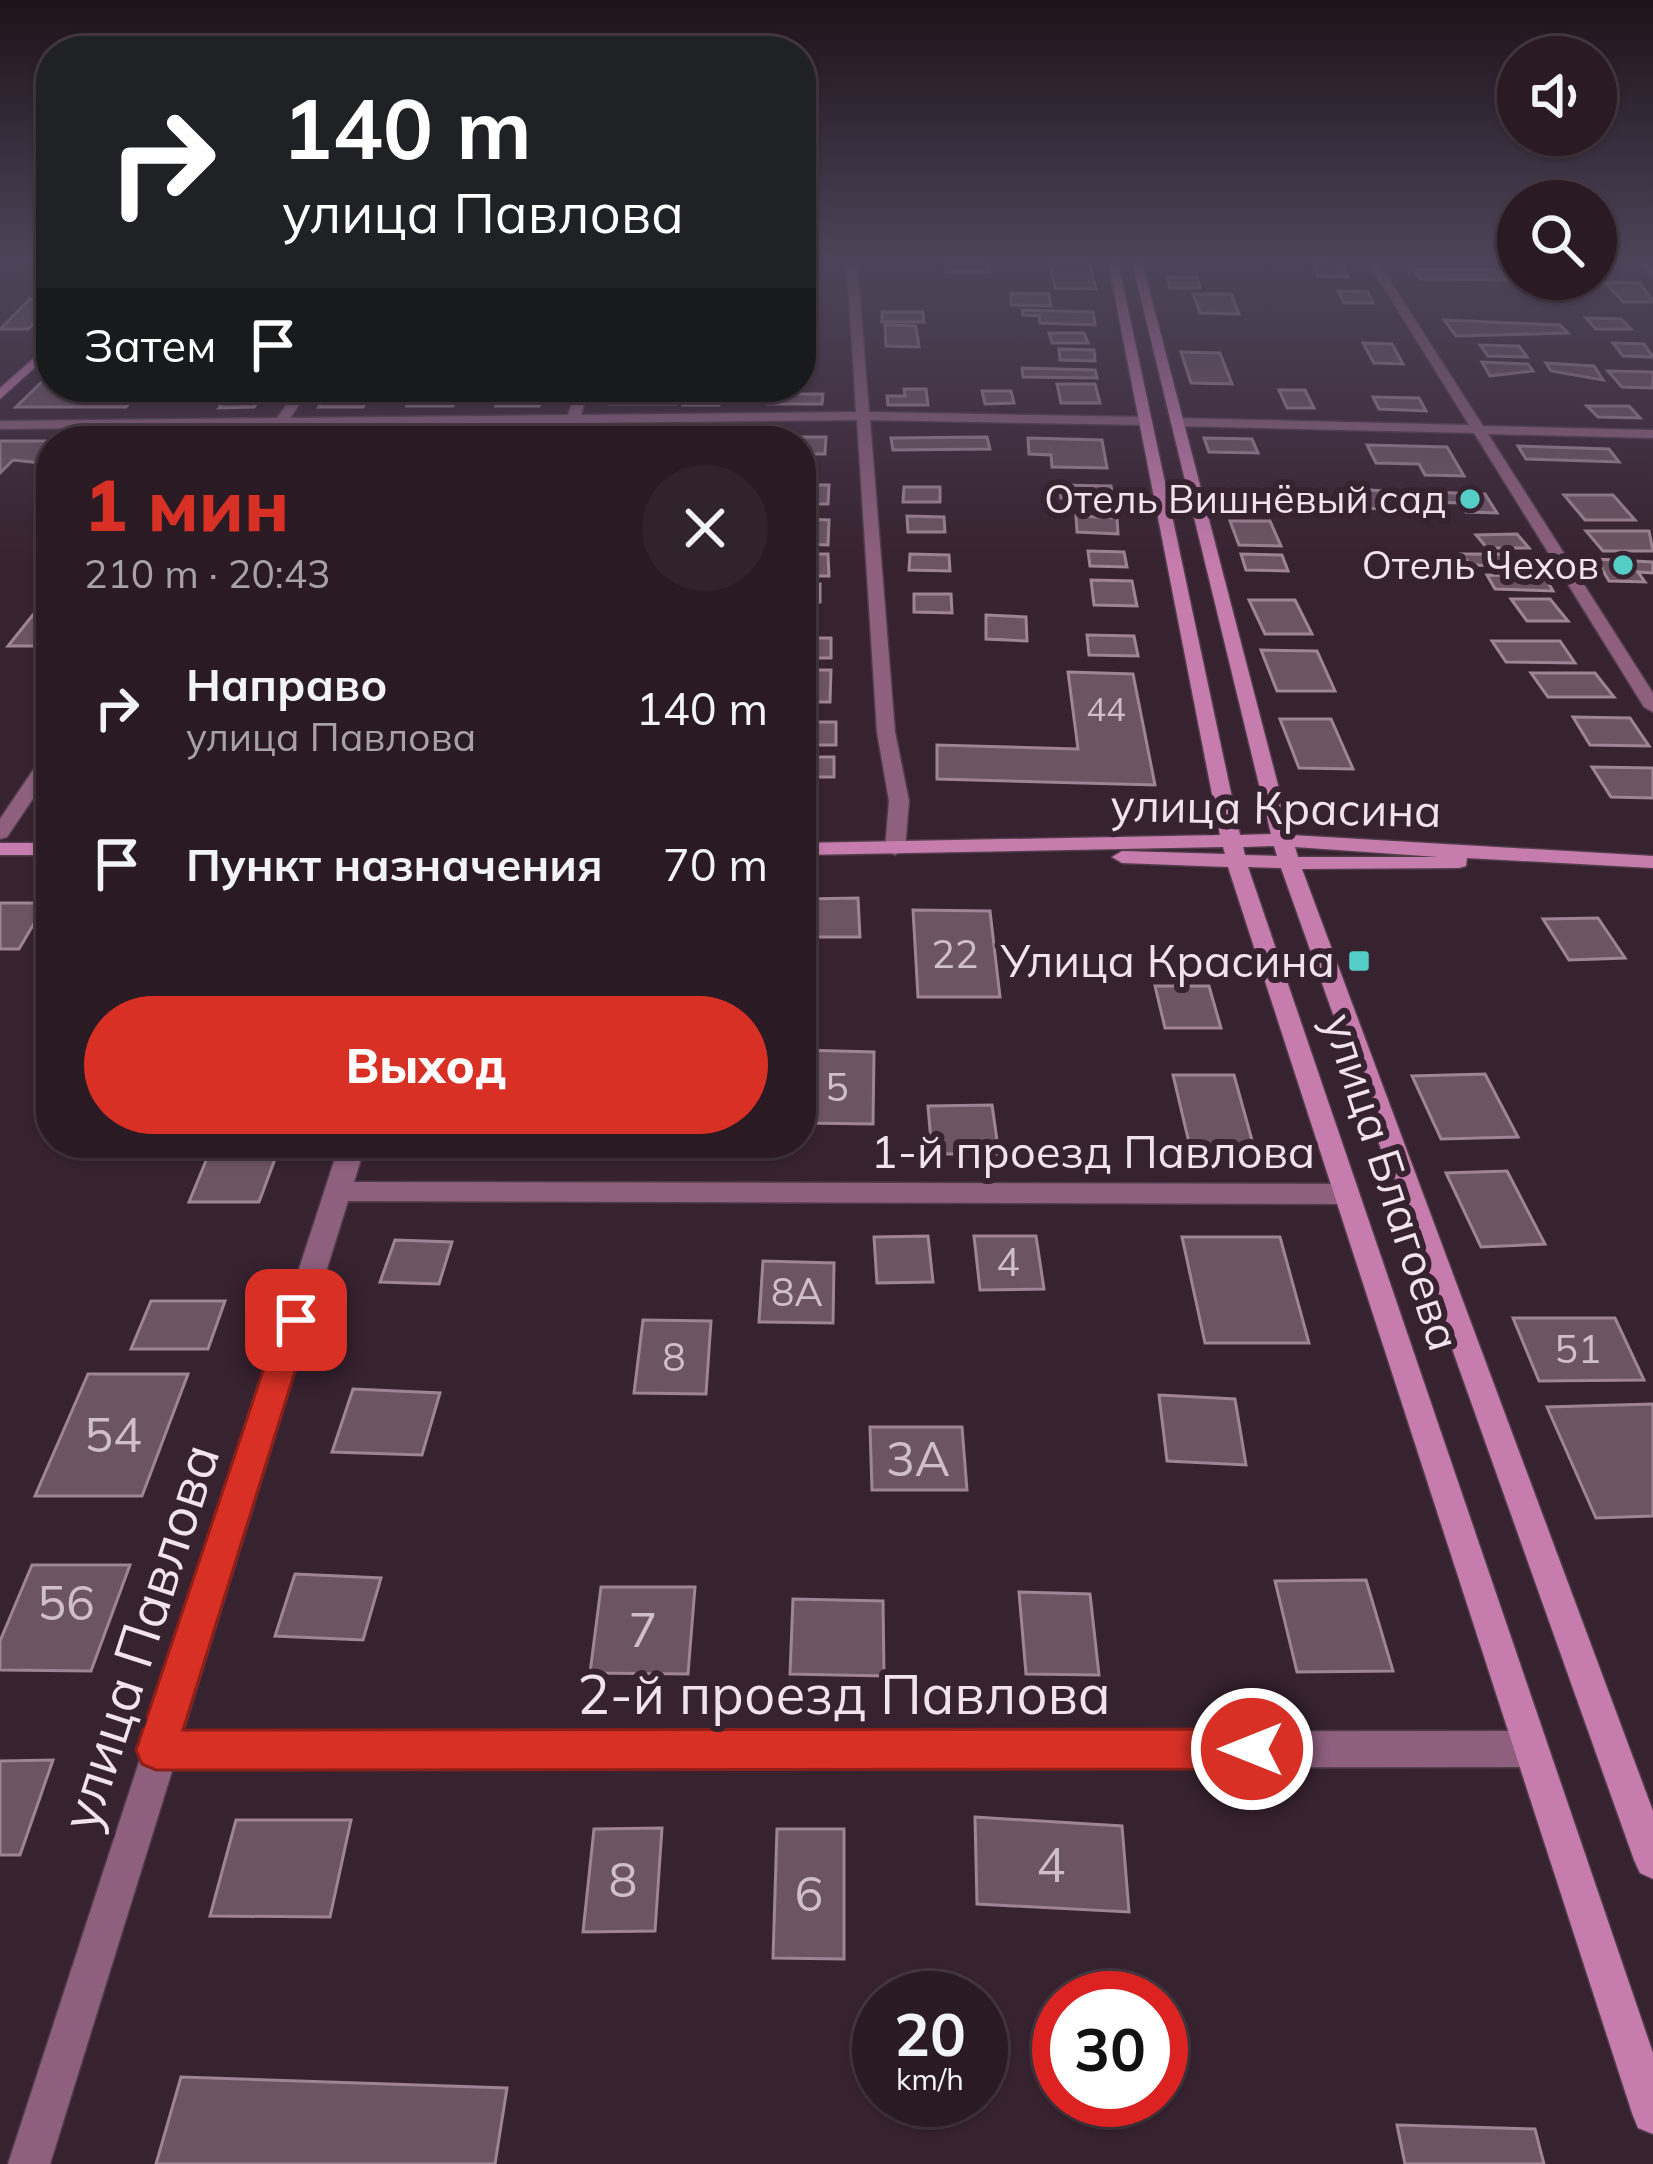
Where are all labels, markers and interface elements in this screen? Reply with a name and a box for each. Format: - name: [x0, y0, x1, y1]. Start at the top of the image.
- map controls: [1497, 36, 1617, 300]
- button: sound: [1497, 36, 1617, 156]
- text: 140 m: [282, 75, 532, 180]
- icon: right: [84, 84, 240, 240]
- text: улица Павлова: [282, 179, 684, 247]
- button: search: [1497, 180, 1617, 300]
- icon: arrive: [240, 312, 306, 378]
- text: Затем: [84, 317, 216, 373]
- text: 1 мин: [84, 459, 289, 549]
- button: close: [642, 465, 768, 591]
- place label: Отель Вишнёвый сад: [1044, 474, 1446, 523]
- marker: Отель Вишнёвый сад: [1457, 486, 1483, 512]
- place label: Отель Чехов: [1362, 540, 1599, 589]
- text: 210 m · 20:43: [84, 549, 330, 598]
- marker: Отель Чехов: [1610, 552, 1636, 578]
- text: Направо: [186, 656, 387, 712]
- icon: right: [84, 675, 150, 741]
- text: 140 m: [636, 680, 768, 736]
- house number: 44: [1086, 688, 1126, 729]
- text: улица Павлова: [186, 712, 476, 761]
- street label: улица Красина: [1110, 776, 1442, 838]
- icon: arrive: [84, 831, 150, 897]
- text: Пункт назначения: [186, 836, 603, 892]
- text: 70 m: [663, 836, 768, 892]
- house number: 22: [932, 929, 978, 978]
- place label: Улица Красина: [1000, 932, 1335, 988]
- marker: Улица Красина: [1346, 948, 1372, 974]
- button: Выход: [84, 996, 768, 1134]
- street label: улица Благоева: [1312, 1006, 1474, 1357]
- house number: 5: [825, 1062, 849, 1111]
- street label: 1-й проезд Павлова: [871, 1123, 1315, 1179]
- house number: 4: [996, 1237, 1020, 1286]
- house number: 8А: [771, 1267, 823, 1316]
- pin: [245, 1269, 347, 1371]
- icon: arrive: [263, 1287, 329, 1353]
- house number: 51: [1555, 1324, 1601, 1373]
- house number: 8: [662, 1332, 686, 1381]
- house number: 54: [84, 1404, 142, 1464]
- house number: 3А: [886, 1428, 950, 1488]
- street label: улица Павлова: [45, 1435, 233, 1838]
- house number: 56: [37, 1572, 95, 1632]
- house number: 7: [629, 1599, 657, 1659]
- street label: 2-й проезд Павлова: [577, 1660, 1111, 1728]
- position arrow: [1189, 1686, 1315, 1812]
- house number: 4: [1037, 1834, 1065, 1894]
- house number: 8: [609, 1849, 637, 1909]
- house number: 6: [795, 1863, 823, 1923]
- speed limit sign: 30: [1032, 1971, 1188, 2127]
- text: 20: [894, 1996, 966, 2071]
- text: km/h: [896, 2060, 964, 2098]

